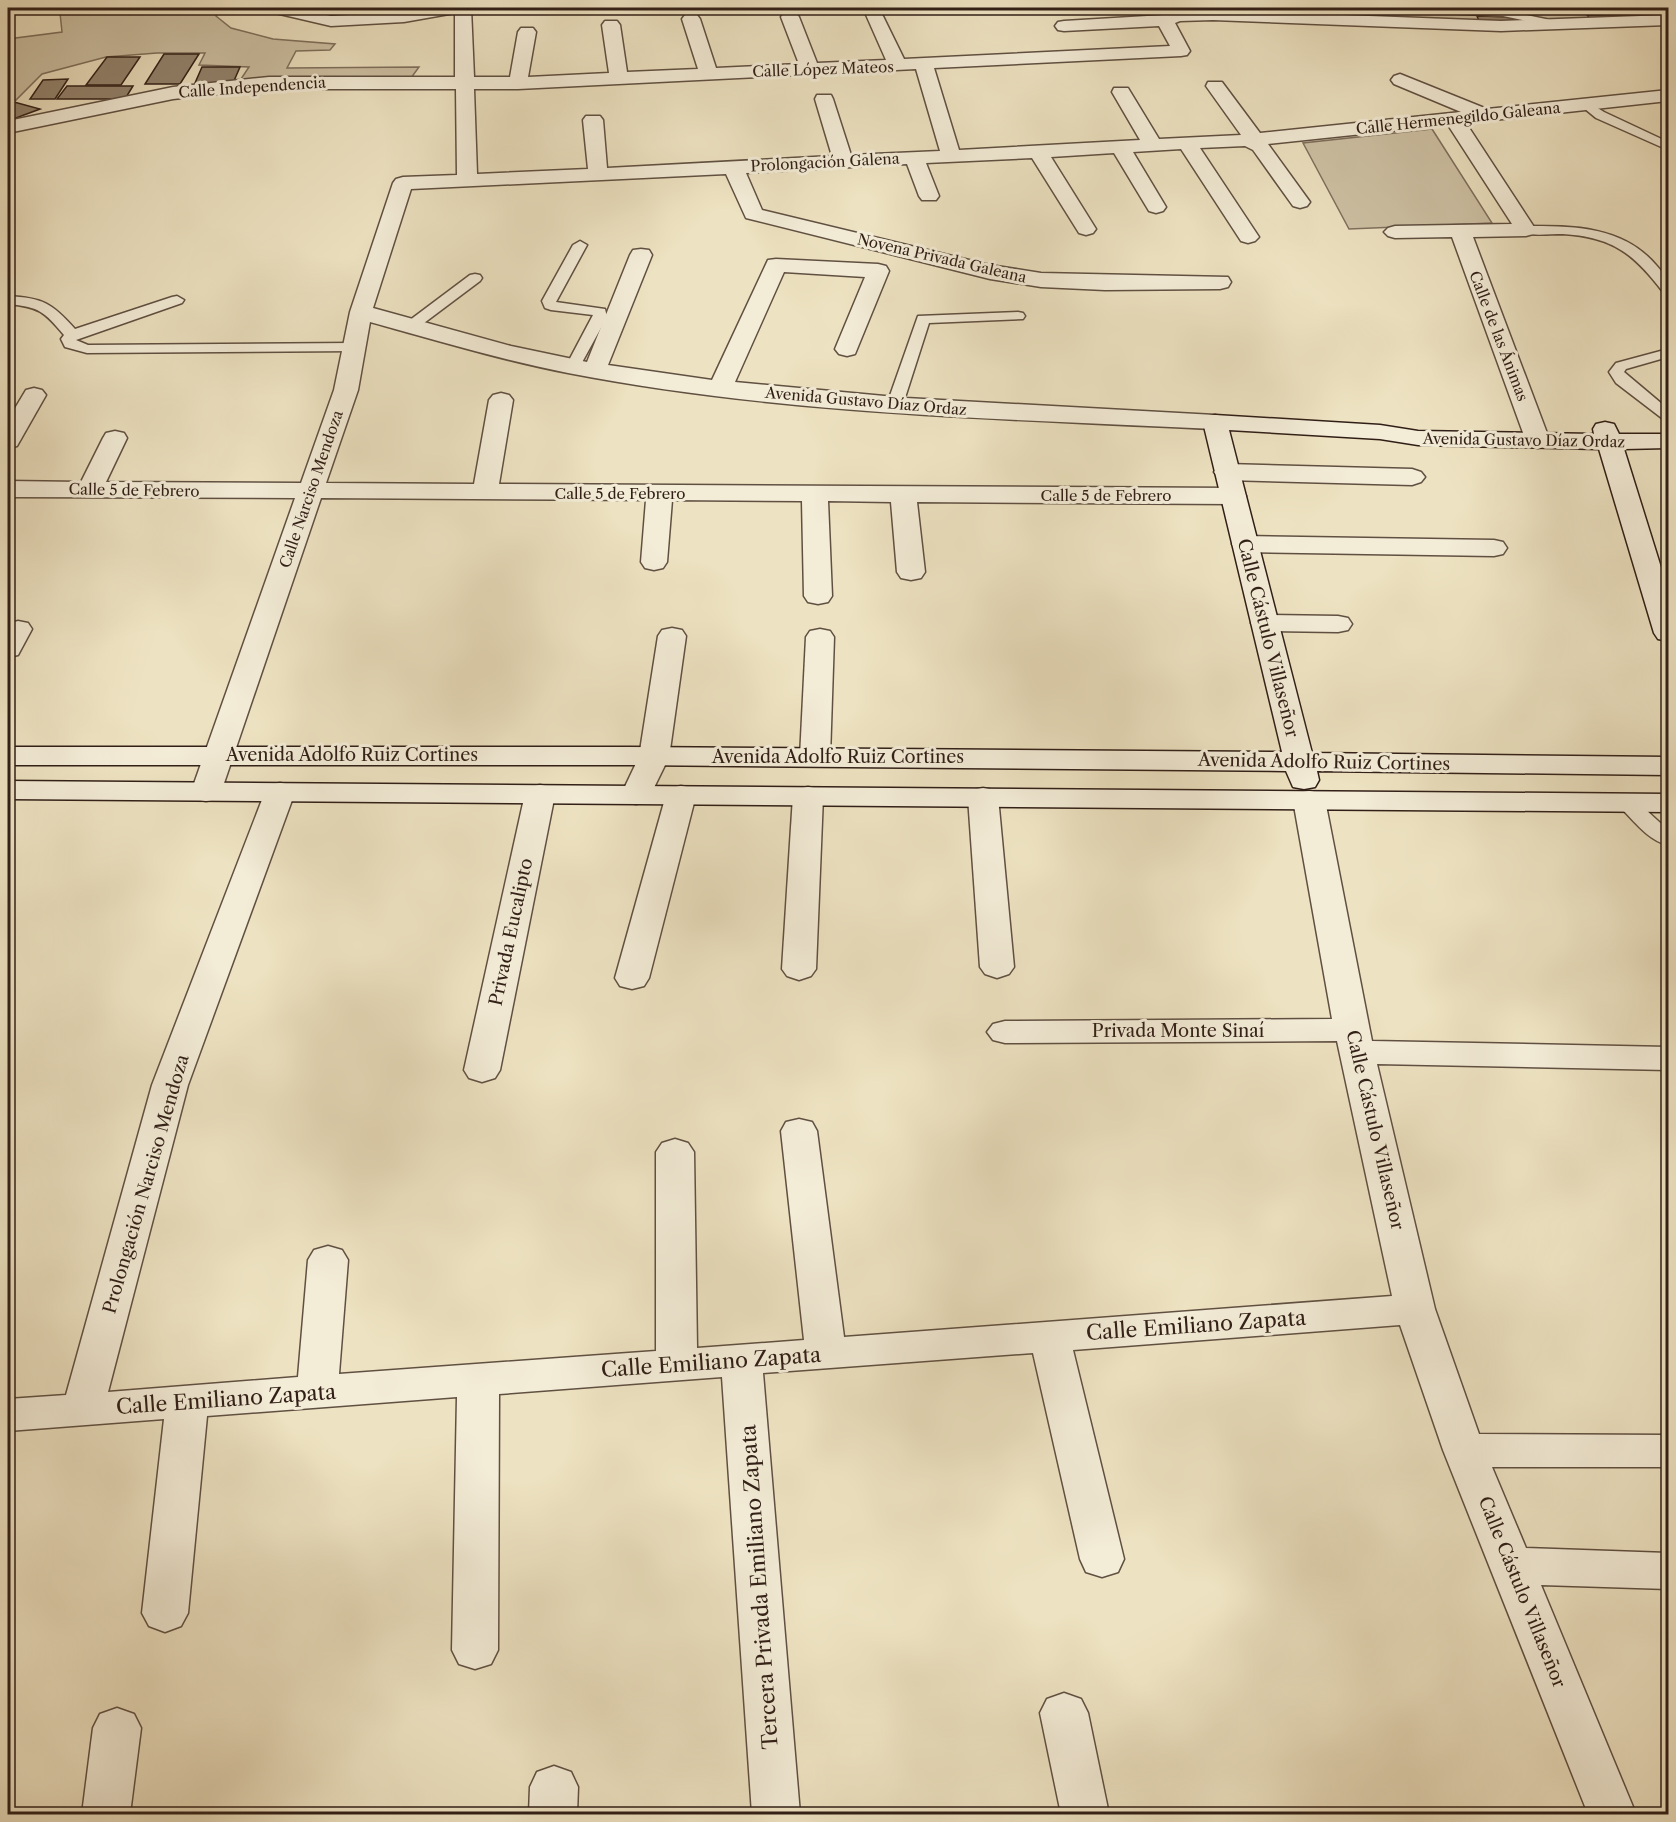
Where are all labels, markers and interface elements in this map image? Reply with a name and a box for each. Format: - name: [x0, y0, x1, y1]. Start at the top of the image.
- street label: Calle López Mateos: [752, 57, 894, 81]
- street label: Calle Independencia: [178, 72, 326, 102]
- street label: Calle Hermenegildo Galeana: [1355, 98, 1561, 138]
- street label: Prolongación Galena: [750, 149, 900, 175]
- street label: Novena Privada Galeana: [856, 229, 1029, 287]
- street label: Calle de las Ánimas: [1465, 268, 1533, 404]
- street label: Avenida Gustavo Díaz Ordaz: [763, 383, 968, 419]
- street label: Calle Narciso Mendoza: [275, 408, 347, 570]
- street label: Avenida Gustavo Díaz Ordaz: [1422, 429, 1626, 451]
- street label: Calle 5 de Febrero: [68, 479, 200, 501]
- street label: Calle 5 de Febrero: [555, 484, 685, 503]
- street label: Calle 5 de Febrero: [1041, 486, 1171, 505]
- street label: Calle Cástulo Villaseñor: [1233, 536, 1303, 740]
- street label: Avenida Adolfo Ruiz Cortines: [225, 744, 478, 766]
- street label: Avenida Adolfo Ruiz Cortines: [711, 746, 964, 768]
- street label: Avenida Adolfo Ruiz Cortines: [1197, 749, 1450, 775]
- street label: Privada Eucalipto: [485, 856, 537, 1008]
- street label: Privada Monte Sinaí: [1092, 1020, 1265, 1042]
- street label: Calle Cástulo Villaseñor: [1341, 1028, 1409, 1232]
- street label: Prolongación Narciso Mendoza: [98, 1051, 194, 1316]
- street label: Calle Emiliano Zapata: [1085, 1305, 1308, 1345]
- street label: Calle Emiliano Zapata: [600, 1342, 823, 1382]
- street label: Calle Emiliano Zapata: [115, 1379, 338, 1419]
- street label: Tercera Privada Emiliano Zapata: [735, 1423, 783, 1750]
- street label: Calle Cástulo Villaseñor: [1474, 1493, 1571, 1691]

